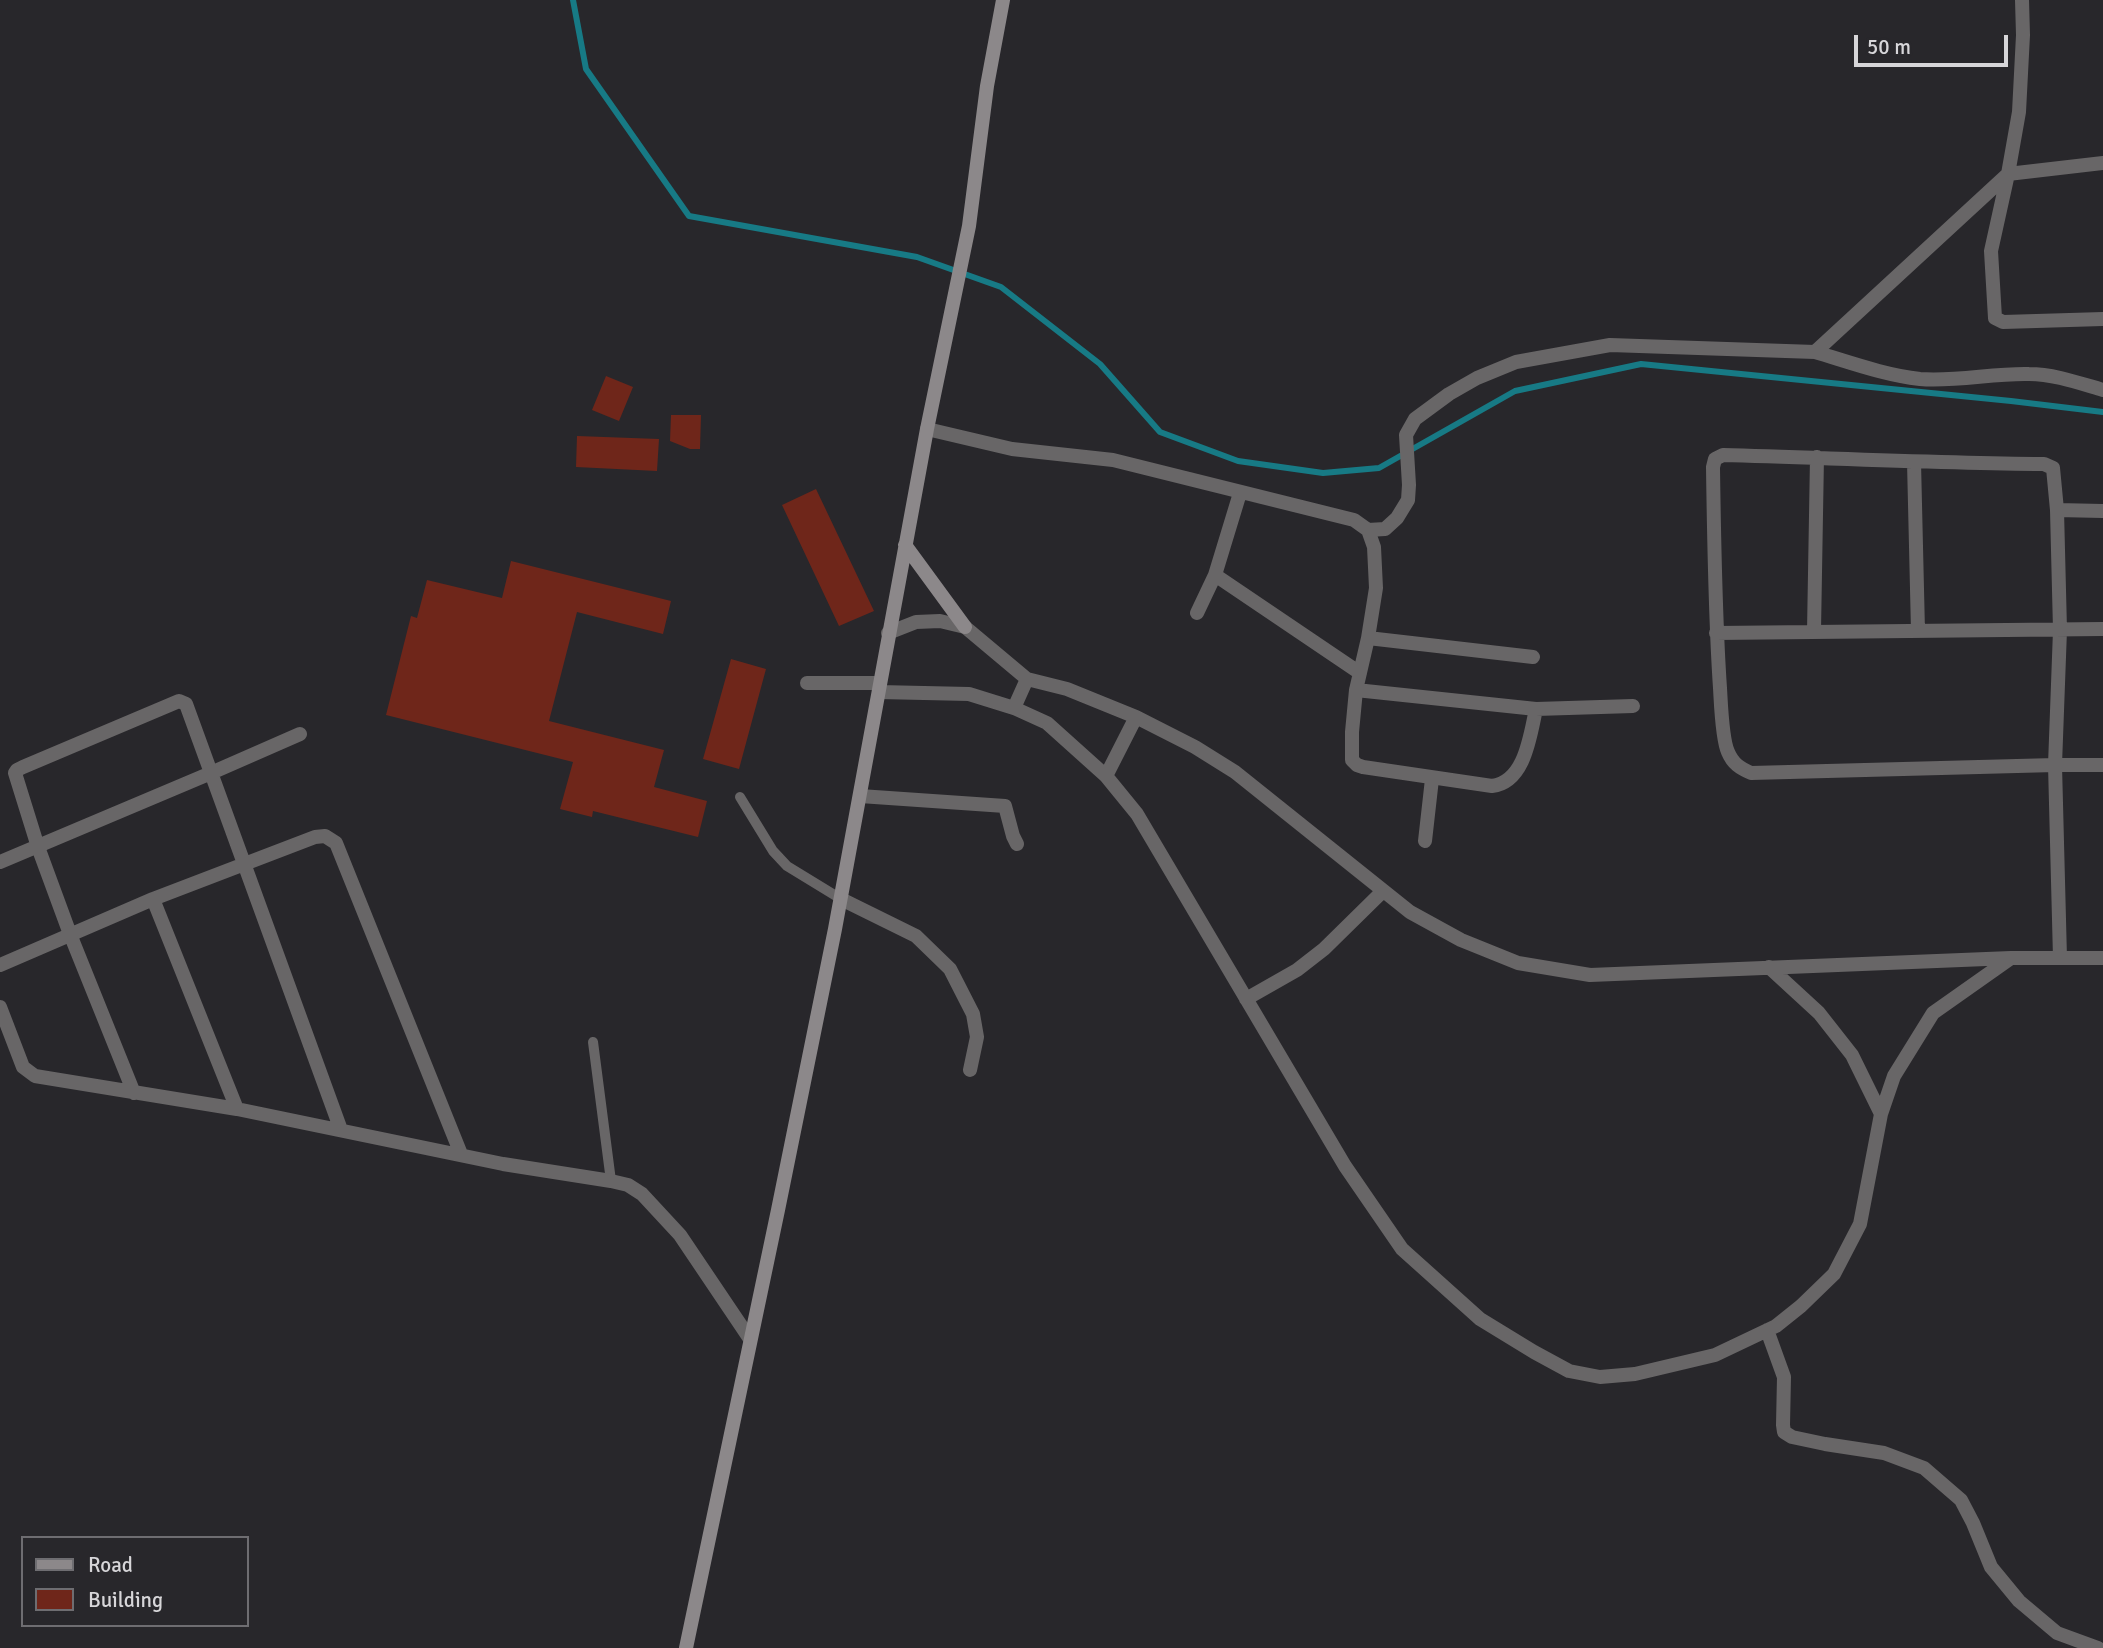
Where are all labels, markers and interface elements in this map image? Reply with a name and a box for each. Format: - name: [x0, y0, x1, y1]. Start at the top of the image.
- scale bar: [1858, 21, 2012, 65]
- text: 50 m: [1867, 34, 1911, 60]
- legend: [21, 1536, 248, 1627]
- text: Road: [88, 1552, 133, 1578]
- text: Building: [88, 1587, 163, 1613]

